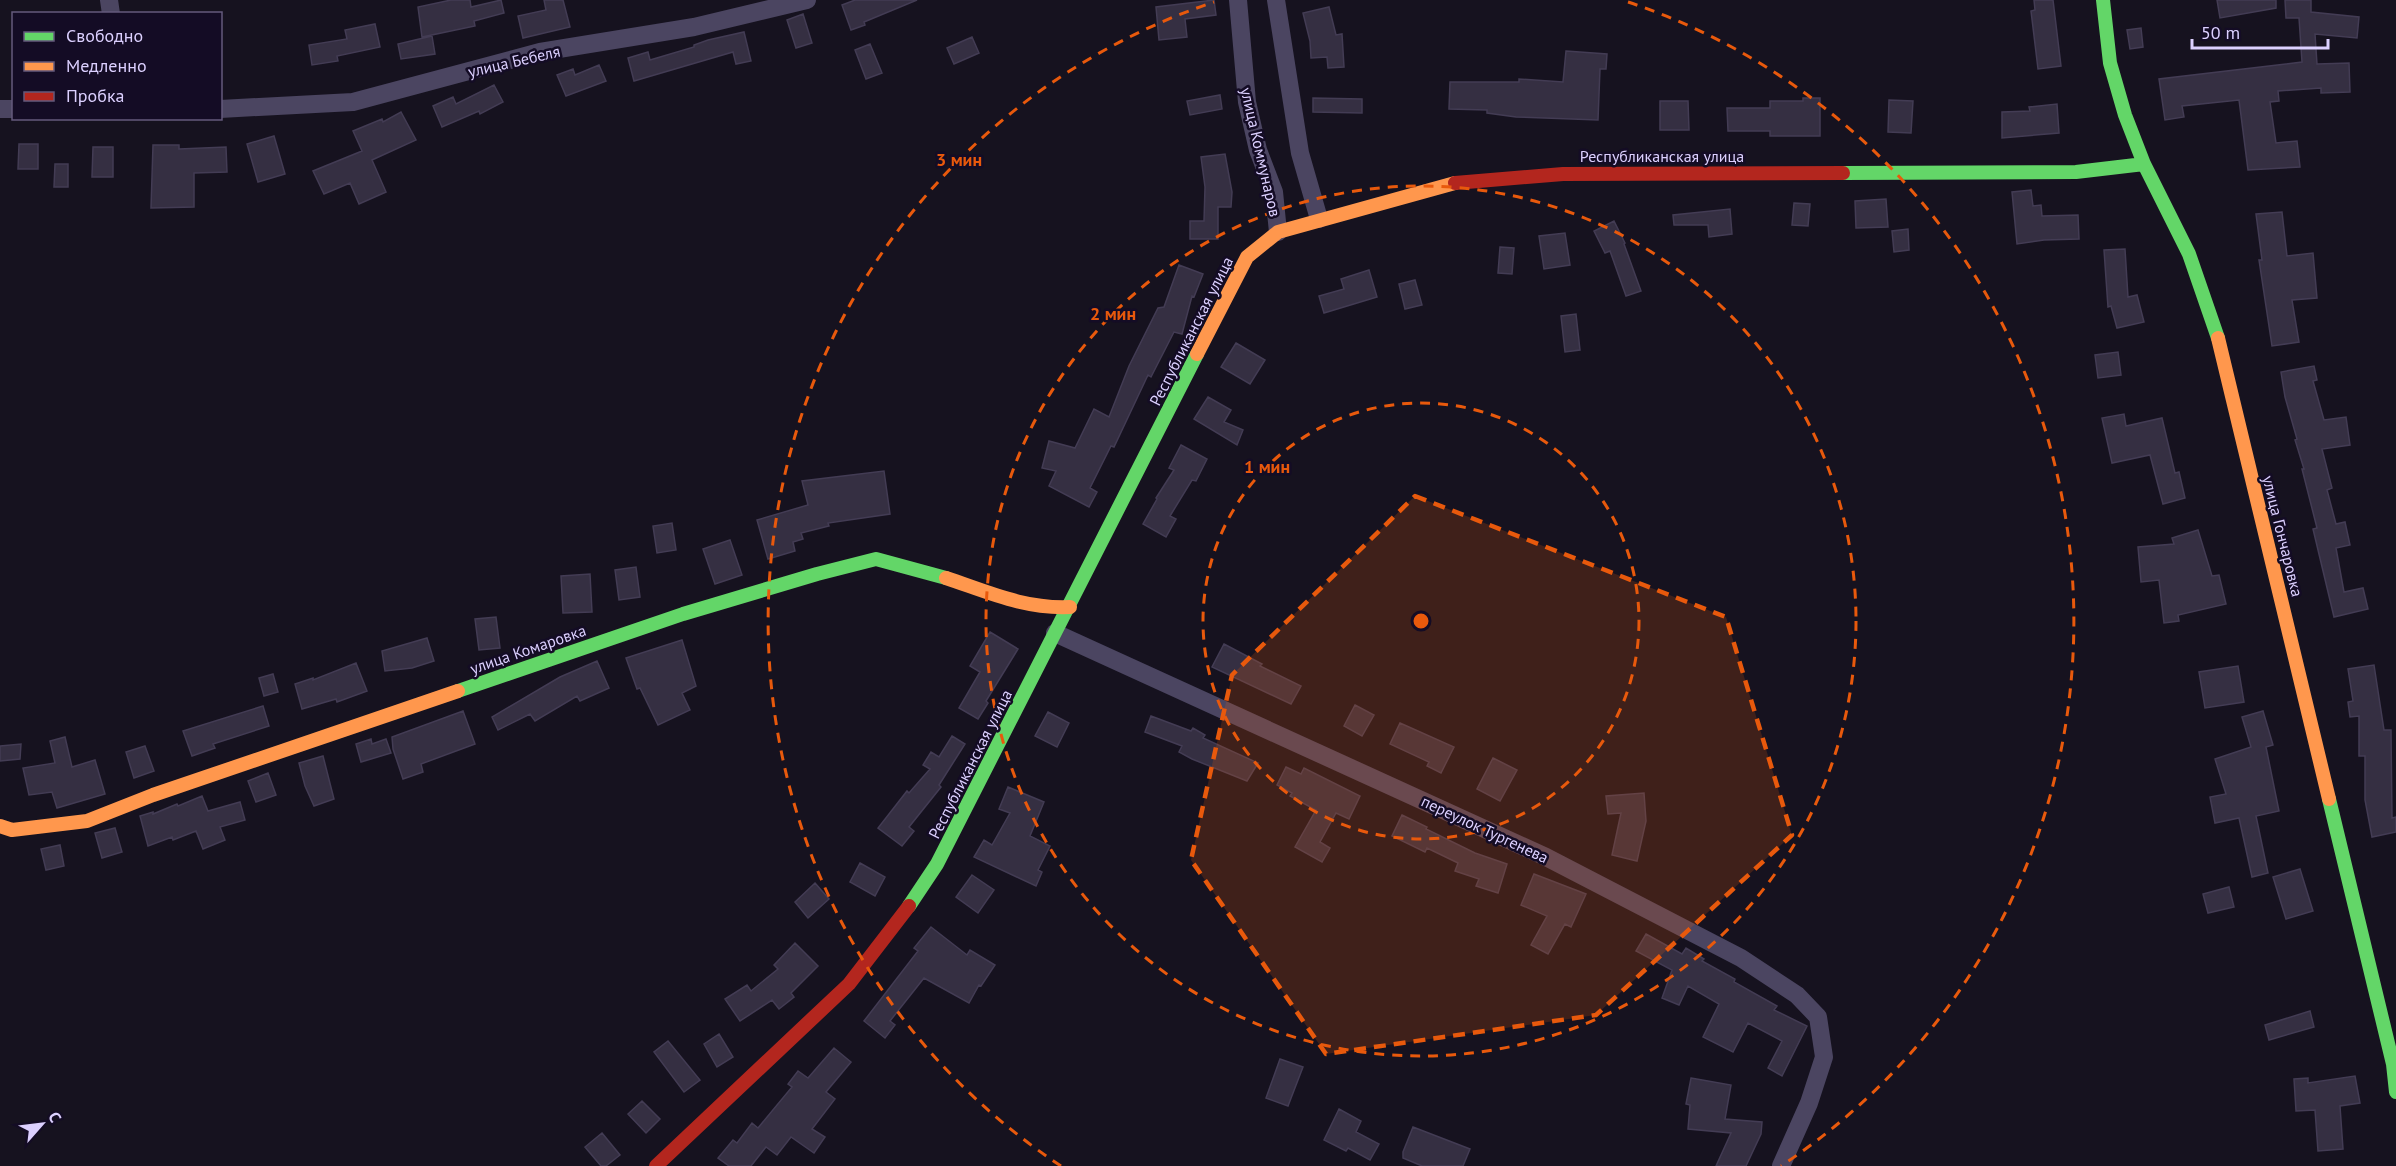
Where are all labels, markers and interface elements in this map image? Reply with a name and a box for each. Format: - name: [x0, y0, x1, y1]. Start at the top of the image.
- legend: [12, 12, 222, 120]
- scale bar: [2192, 12, 2328, 50]
- text: 50 m: [2201, 21, 2240, 44]
- text: Свободно: [66, 24, 143, 47]
- street label: улица Бебеля: [466, 41, 562, 81]
- text: Медленно: [66, 54, 147, 77]
- text: Пробка: [66, 84, 124, 107]
- street label: улица Коммунаров: [1236, 85, 1286, 219]
- street label: Республиканская улица: [1580, 146, 1744, 166]
- text: 3 мин: [936, 148, 982, 171]
- street label: Республиканская улица: [1145, 253, 1237, 409]
- text: 2 мин: [1090, 302, 1136, 325]
- text: 1 мин: [1244, 455, 1290, 478]
- street label: улица Гончаровка: [2258, 473, 2308, 599]
- centre of rings: [1411, 611, 1431, 631]
- street label: улица Комаровка: [467, 620, 589, 678]
- street label: Республиканская улица: [924, 686, 1016, 842]
- street label: переулок Тургенева: [1418, 791, 1552, 867]
- north arrow: [12, 1094, 72, 1154]
- text: С: [44, 1108, 66, 1126]

